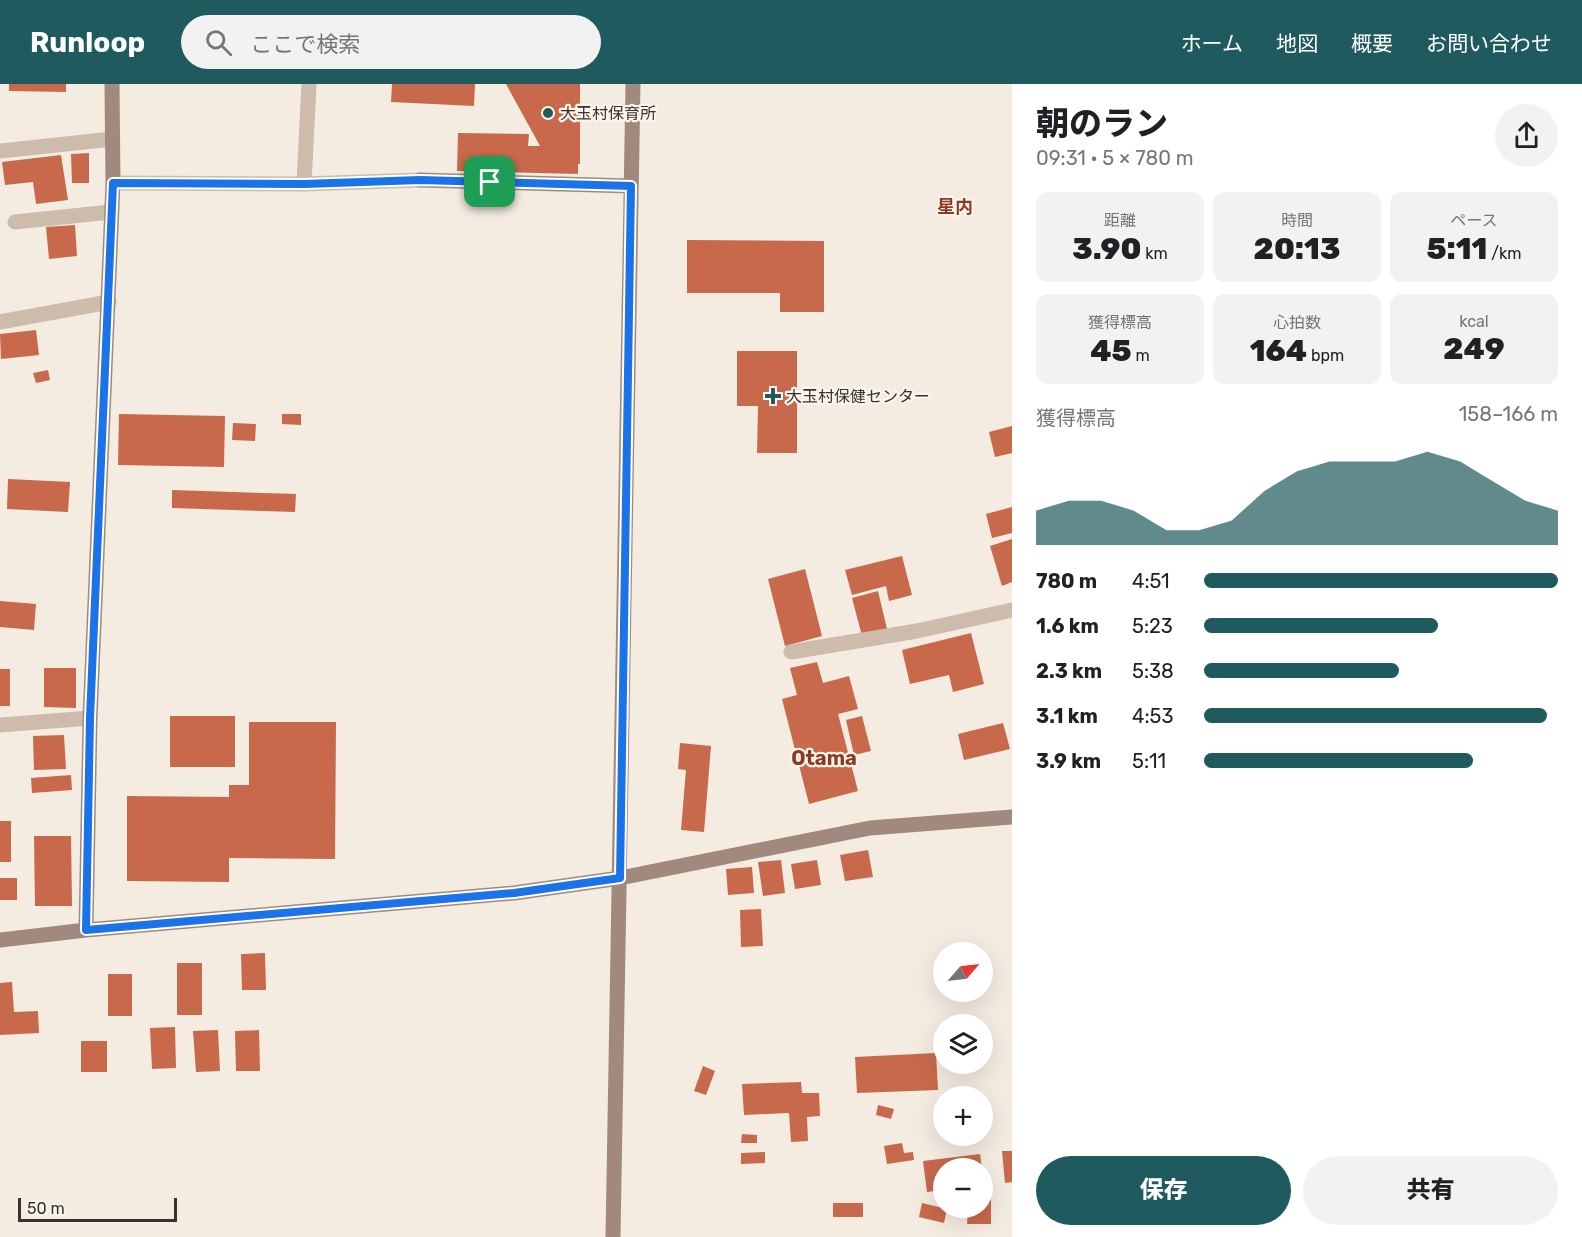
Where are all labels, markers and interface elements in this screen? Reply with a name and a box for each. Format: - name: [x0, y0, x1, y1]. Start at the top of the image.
- search box: [181, 15, 601, 69]
- text: Runloop: [30, 26, 145, 59]
- icon: search: [202, 26, 235, 59]
- text: ここで検索: [250, 31, 360, 58]
- text: ホーム: [1181, 31, 1243, 56]
- text: 地図: [1276, 31, 1318, 56]
- text: 概要: [1351, 31, 1393, 56]
- text: お問い合わせ: [1426, 31, 1552, 56]
- place label: 大玉村保育所: [560, 104, 656, 123]
- text: 朝のラン: [1036, 104, 1168, 143]
- button: share: [1495, 104, 1558, 167]
- marker: 大玉村保育所: [541, 106, 555, 120]
- text: 09:31 · 5 × 780 m: [1036, 146, 1194, 170]
- pin: [464, 156, 515, 207]
- icon: arrive: [473, 165, 506, 198]
- district label: 星内: [937, 196, 973, 218]
- text: 距離: [1104, 211, 1136, 230]
- text: 時間: [1281, 211, 1313, 230]
- text: ペース: [1450, 211, 1498, 230]
- text: 3.90: [1072, 231, 1141, 267]
- text: 20:13: [1254, 231, 1340, 267]
- text: 5:11: [1427, 231, 1487, 267]
- text: km: [1141, 244, 1168, 263]
- text: /km: [1487, 244, 1522, 263]
- text: kcal: [1459, 312, 1489, 331]
- text: 獲得標高: [1088, 313, 1152, 332]
- text: 心拍数: [1273, 313, 1321, 332]
- text: 249: [1443, 331, 1505, 367]
- text: 45: [1090, 333, 1132, 369]
- text: 164: [1250, 333, 1307, 369]
- text: m: [1132, 346, 1150, 365]
- text: bpm: [1307, 346, 1344, 365]
- marker: 大玉村保健センター: [764, 387, 782, 405]
- place label: 大玉村保健センター: [786, 387, 930, 406]
- text: 158–166 m: [1459, 402, 1558, 426]
- text: 獲得標高: [1036, 406, 1116, 430]
- text: 780 m: [1036, 569, 1097, 593]
- text: 4:51: [1132, 569, 1170, 593]
- text: 1.6 km: [1036, 614, 1099, 638]
- text: 5:23: [1132, 614, 1173, 638]
- text: 2.3 km: [1036, 659, 1102, 683]
- text: 5:38: [1132, 659, 1174, 683]
- text: 3.1 km: [1036, 704, 1098, 728]
- text: 4:53: [1132, 704, 1173, 728]
- district label: Otama: [791, 746, 857, 770]
- text: 3.9 km: [1036, 749, 1101, 773]
- text: 5:11: [1132, 749, 1166, 773]
- north arrow: [933, 942, 993, 1002]
- map controls: [933, 942, 993, 1218]
- button: layers: [933, 1014, 993, 1074]
- button: +: [933, 1086, 993, 1146]
- button: 保存: [1036, 1156, 1291, 1225]
- button: 共有: [1303, 1156, 1558, 1225]
- button: −: [933, 1158, 993, 1218]
- scale bar: [18, 1195, 177, 1222]
- text: 50 m: [27, 1199, 65, 1218]

